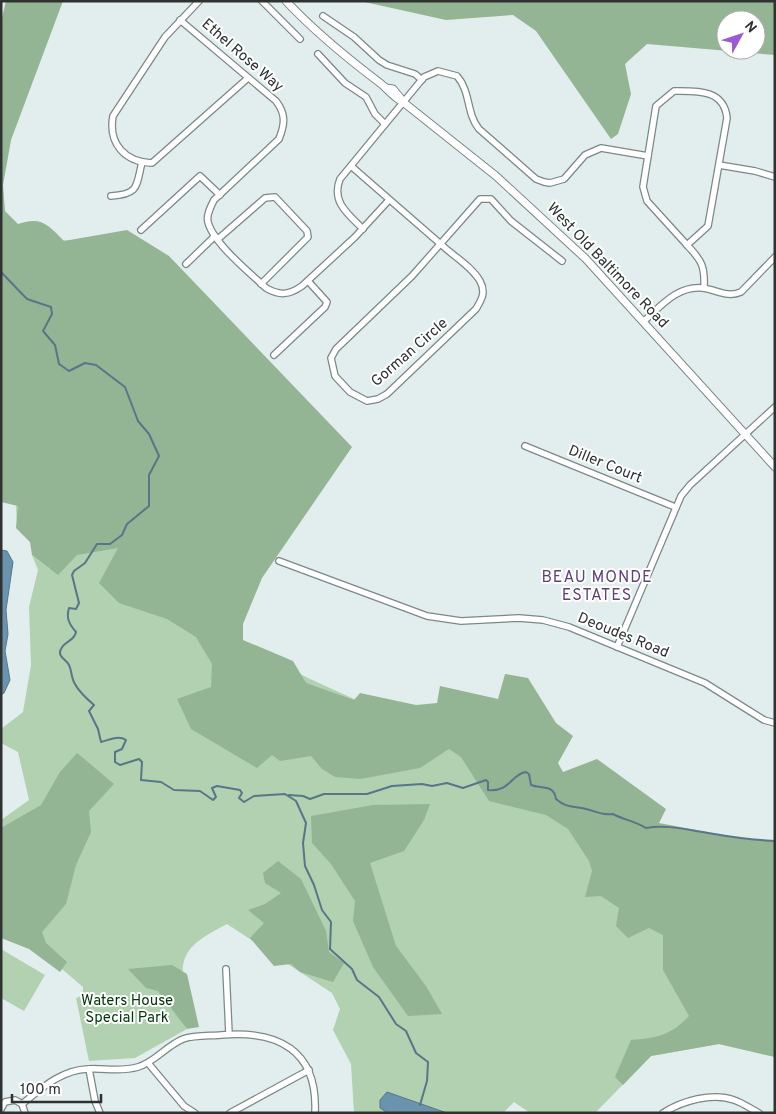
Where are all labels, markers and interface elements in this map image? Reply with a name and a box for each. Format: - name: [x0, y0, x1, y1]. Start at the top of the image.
- north arrow: [716, 10, 766, 60]
- street label: Ethel Rose Way: [197, 15, 287, 97]
- text: N: [740, 18, 760, 37]
- street label: West Old Baltimore Road: [542, 199, 672, 333]
- street label: Gorman Circle: [368, 314, 452, 392]
- street label: Diller Court: [565, 442, 645, 488]
- district label: BEAU MONDE ESTATES: [541, 568, 653, 606]
- street label: Deoudes Road: [575, 609, 671, 663]
- park label: Waters House Special Park: [81, 992, 173, 1028]
- scale bar: [12, 1072, 101, 1104]
- text: 100 m: [20, 1081, 61, 1100]

